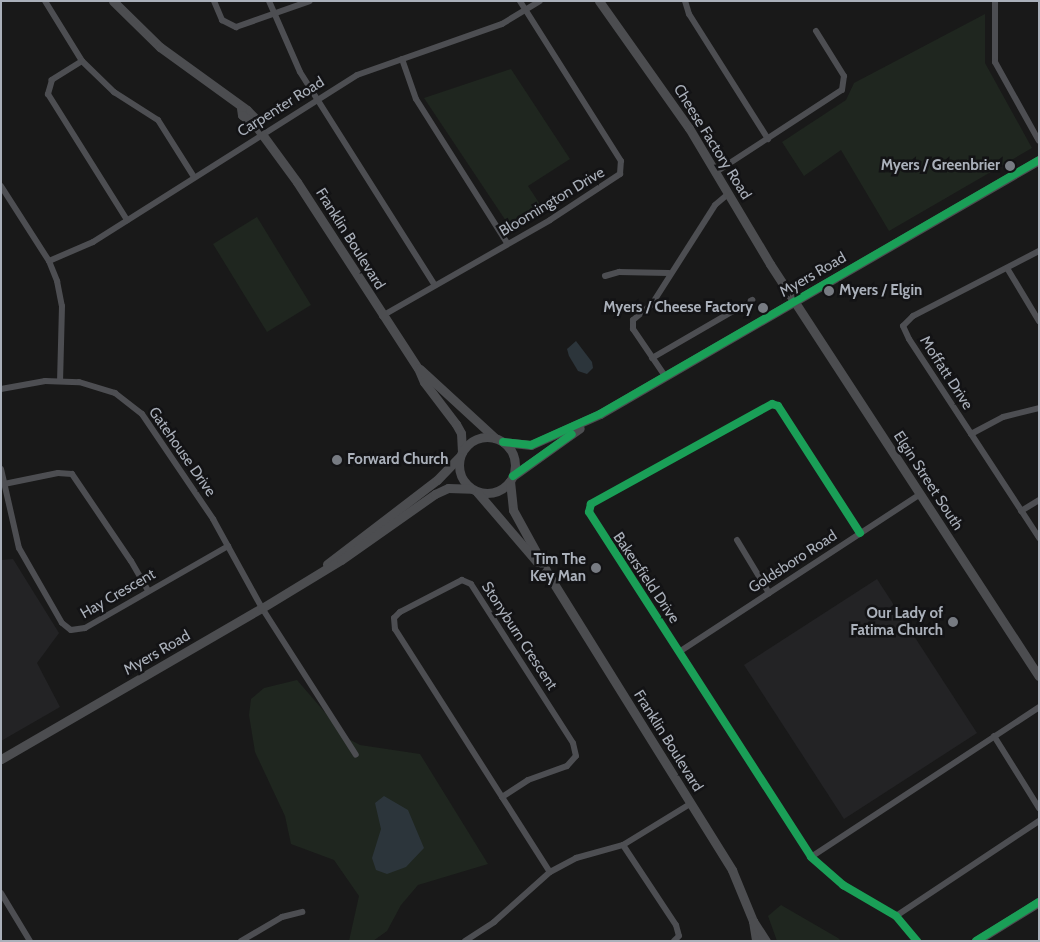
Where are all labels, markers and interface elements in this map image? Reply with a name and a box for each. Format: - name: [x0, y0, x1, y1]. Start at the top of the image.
- street label: Carpenter Road: [234, 73, 328, 141]
- street label: Cheese Factory Road: [669, 81, 755, 203]
- place label: Myers / Greenbrier: [881, 157, 1000, 175]
- marker: Myers / Greenbrier: [1004, 160, 1016, 172]
- street label: Bloomington Drive: [496, 163, 608, 241]
- street label: Franklin Boulevard: [312, 185, 388, 293]
- street label: Myers Road: [777, 249, 849, 301]
- place label: Myers / Elgin: [839, 282, 922, 300]
- marker: Myers / Elgin: [823, 285, 835, 297]
- place label: Myers / Cheese Factory: [603, 299, 753, 317]
- marker: Myers / Cheese Factory: [757, 302, 769, 314]
- street label: Moffatt Drive: [916, 333, 976, 413]
- street label: Gatehouse Drive: [145, 404, 219, 500]
- street label: Elgin Street South: [889, 428, 967, 534]
- place label: Forward Church: [347, 451, 448, 469]
- marker: Forward Church: [331, 454, 343, 466]
- street label: Goldsboro Road: [746, 527, 840, 597]
- street label: Bakersfield Drive: [609, 529, 683, 627]
- place label: Tim The Key Man: [530, 550, 586, 585]
- marker: Tim The Key Man: [590, 562, 602, 574]
- street label: Hay Crescent: [77, 565, 159, 623]
- street label: Stonyburn Crescent: [477, 578, 561, 694]
- place label: Our Lady of Fatima Church: [850, 604, 943, 639]
- marker: Our Lady of Fatima Church: [947, 616, 959, 628]
- street label: Myers Road: [121, 627, 193, 679]
- street label: Franklin Boulevard: [630, 687, 706, 795]

